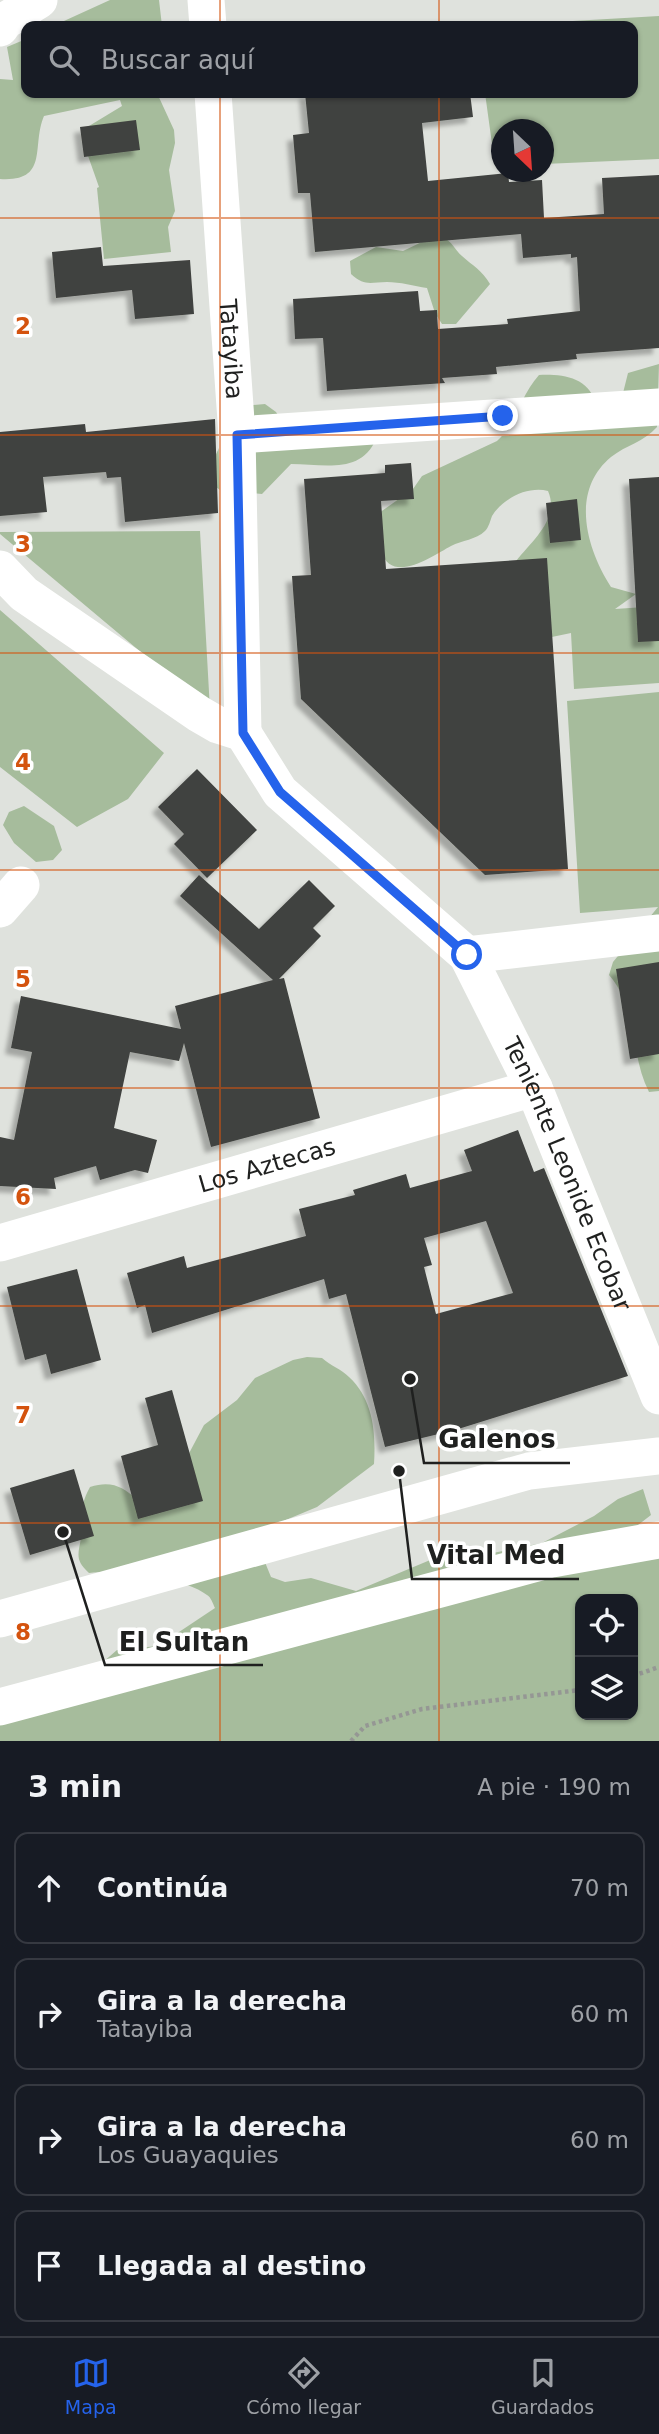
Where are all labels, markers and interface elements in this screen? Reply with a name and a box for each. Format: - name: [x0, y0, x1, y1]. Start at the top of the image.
- search box: [21, 21, 638, 98]
- icon: search: [45, 41, 83, 79]
- text: Buscar aquí: [101, 45, 254, 75]
- north arrow: [491, 119, 554, 182]
- street label: Tatayiba: [213, 297, 248, 400]
- text: 2: [15, 313, 31, 339]
- route end: [487, 400, 518, 431]
- text: 3: [15, 531, 31, 557]
- text: 4: [15, 749, 31, 775]
- route start: [451, 939, 482, 970]
- text: 5: [15, 966, 31, 992]
- street label: Teniente Leonide Ecobar: [496, 1032, 637, 1315]
- street label: Los Aztecas: [195, 1132, 339, 1199]
- text: 6: [15, 1184, 31, 1210]
- text: 7: [15, 1402, 31, 1428]
- callout: Galenos: [424, 1416, 570, 1463]
- text: Galenos: [438, 1424, 556, 1454]
- callout: Vital Med: [412, 1532, 579, 1579]
- text: Vital Med: [427, 1540, 565, 1570]
- map controls: [575, 1594, 638, 1720]
- button: locate: [575, 1594, 638, 1657]
- callout: El Sultan: [105, 1618, 263, 1665]
- text: 8: [15, 1619, 31, 1645]
- text: El Sultan: [119, 1627, 249, 1657]
- button: layers: [575, 1657, 638, 1720]
- text: 3 min: [28, 1769, 122, 1804]
- text: A pie · 190 m: [477, 1774, 631, 1800]
- icon: ahead: [30, 1869, 68, 1907]
- text: Continúa: [97, 1873, 228, 1903]
- text: 70 m: [570, 1875, 629, 1901]
- text: Gira a la derecha: [97, 1986, 347, 2016]
- icon: right: [30, 1995, 68, 2033]
- text: 60 m: [570, 2001, 629, 2027]
- text: Tatayiba: [97, 2016, 193, 2042]
- text: Gira a la derecha: [97, 2112, 347, 2142]
- icon: right: [30, 2121, 68, 2159]
- text: 60 m: [570, 2127, 629, 2153]
- text: Los Guayaquies: [97, 2142, 279, 2168]
- icon: arrive: [30, 2247, 68, 2285]
- text: Llegada al destino: [97, 2251, 366, 2281]
- tab: Mapa: [65, 2354, 117, 2418]
- tab: Cómo llegar: [246, 2354, 361, 2418]
- tab: Guardados: [491, 2354, 594, 2418]

